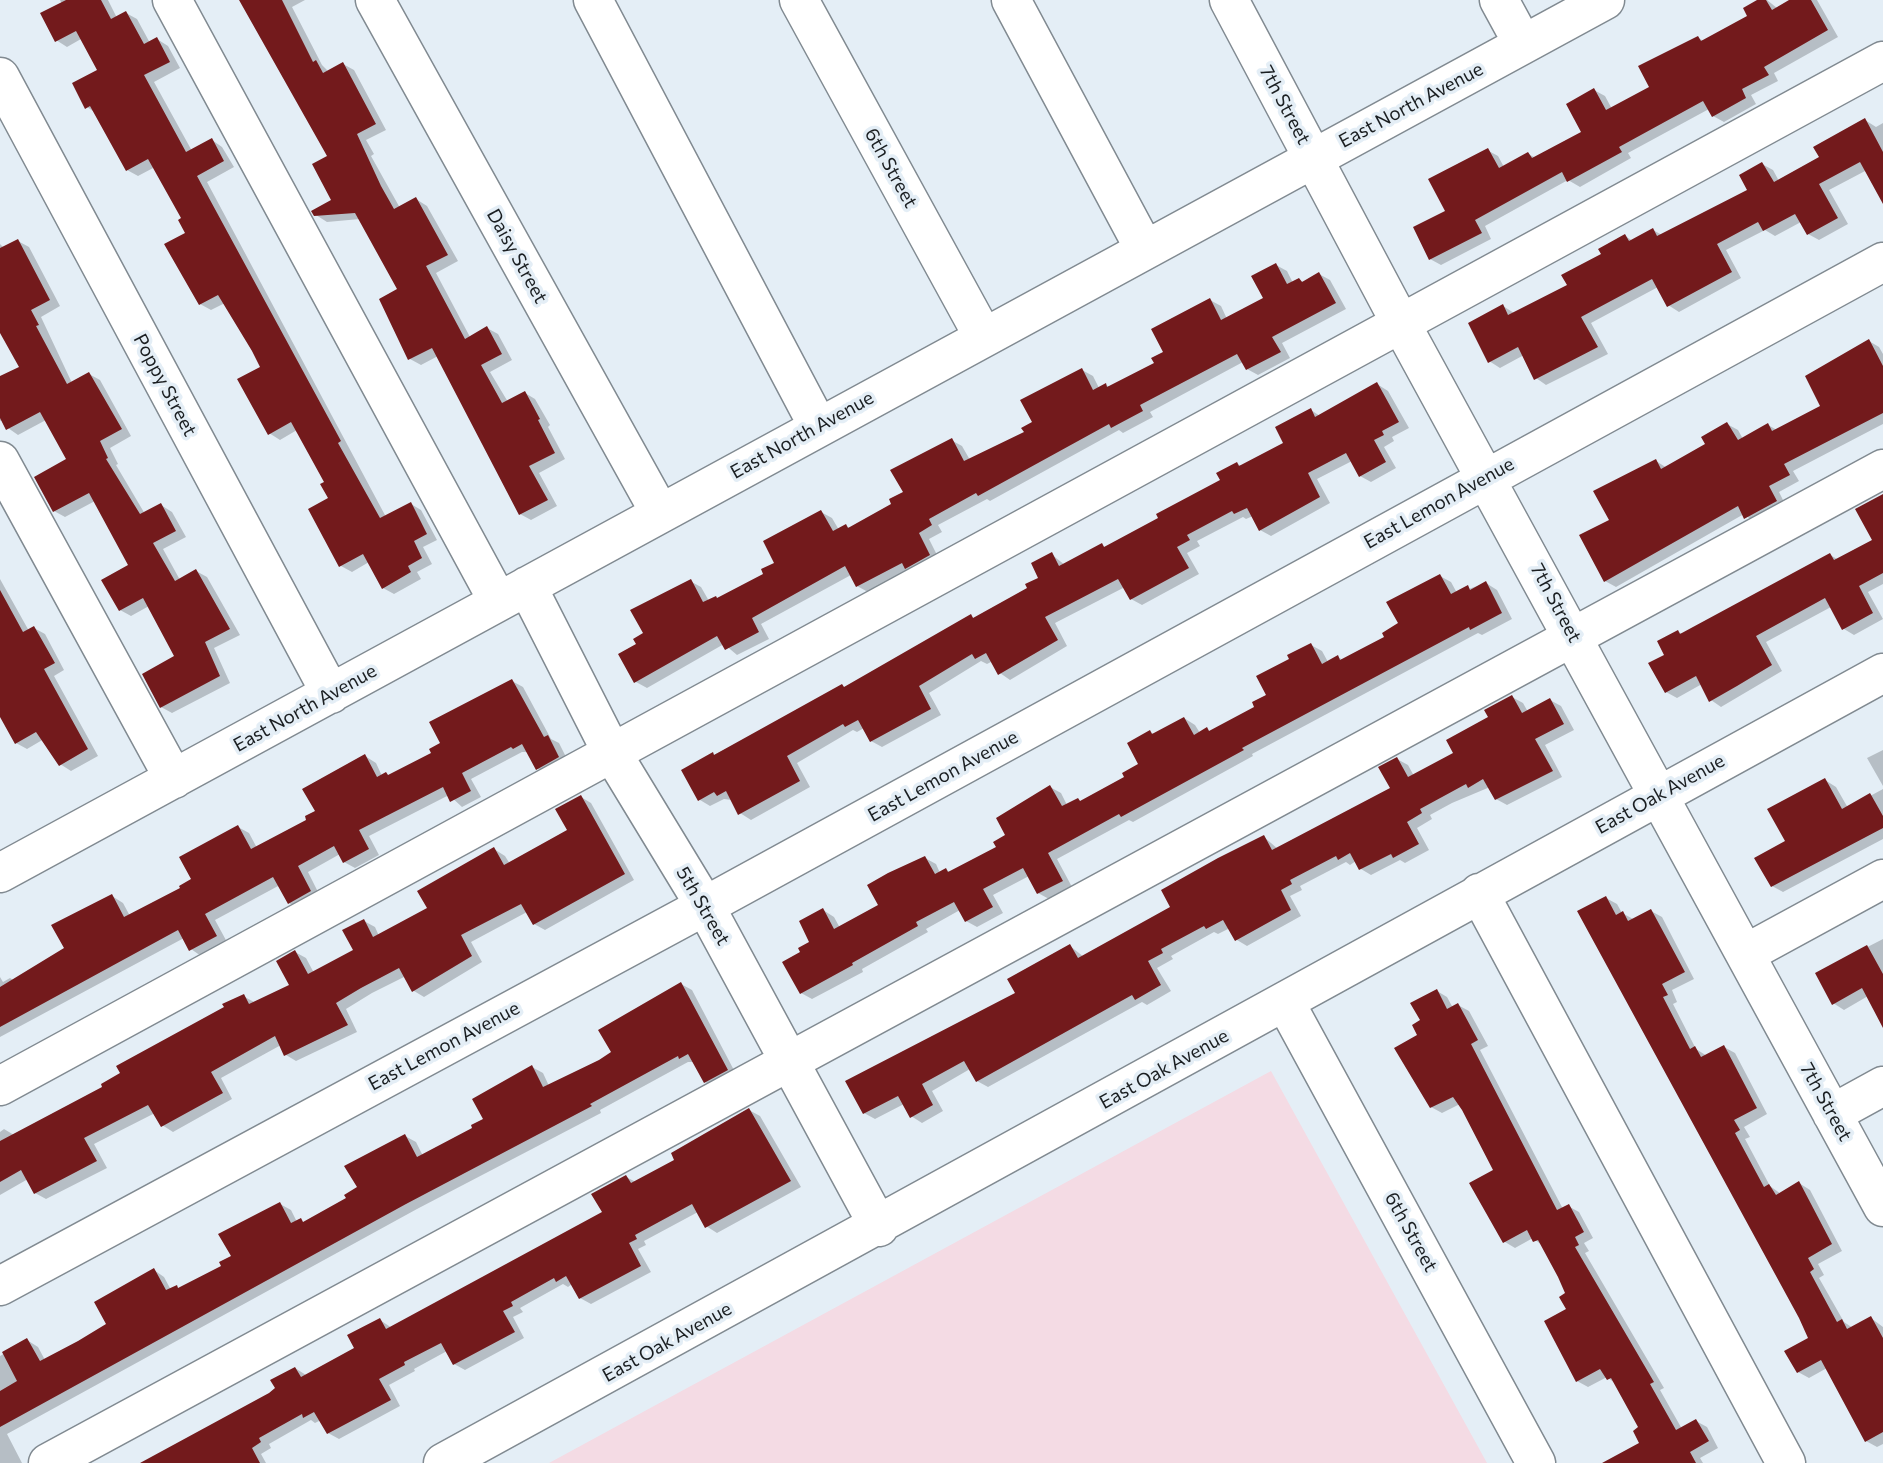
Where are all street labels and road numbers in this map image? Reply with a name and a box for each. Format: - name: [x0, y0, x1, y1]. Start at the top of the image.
- street label: East North Avenue: [1335, 57, 1487, 153]
- street label: 7th Street: [1255, 62, 1315, 148]
- street label: 6th Street: [860, 124, 922, 212]
- street label: Daisy Street: [482, 205, 552, 307]
- street label: Poppy Street: [129, 330, 201, 440]
- street label: East North Avenue: [726, 386, 878, 484]
- street label: East Lemon Avenue: [1360, 452, 1518, 554]
- street label: 7th Street: [1526, 560, 1586, 646]
- street label: East North Avenue: [229, 659, 381, 757]
- street label: East Lemon Avenue: [864, 725, 1022, 827]
- street label: East Oak Avenue: [1592, 749, 1728, 839]
- street label: 5th Street: [671, 863, 735, 949]
- street label: East Lemon Avenue: [365, 997, 523, 1095]
- street label: East Oak Avenue: [1096, 1024, 1232, 1114]
- street label: 7th Street: [1795, 1059, 1857, 1145]
- street label: 6th Street: [1380, 1188, 1442, 1276]
- street label: East Oak Avenue: [599, 1297, 735, 1387]

